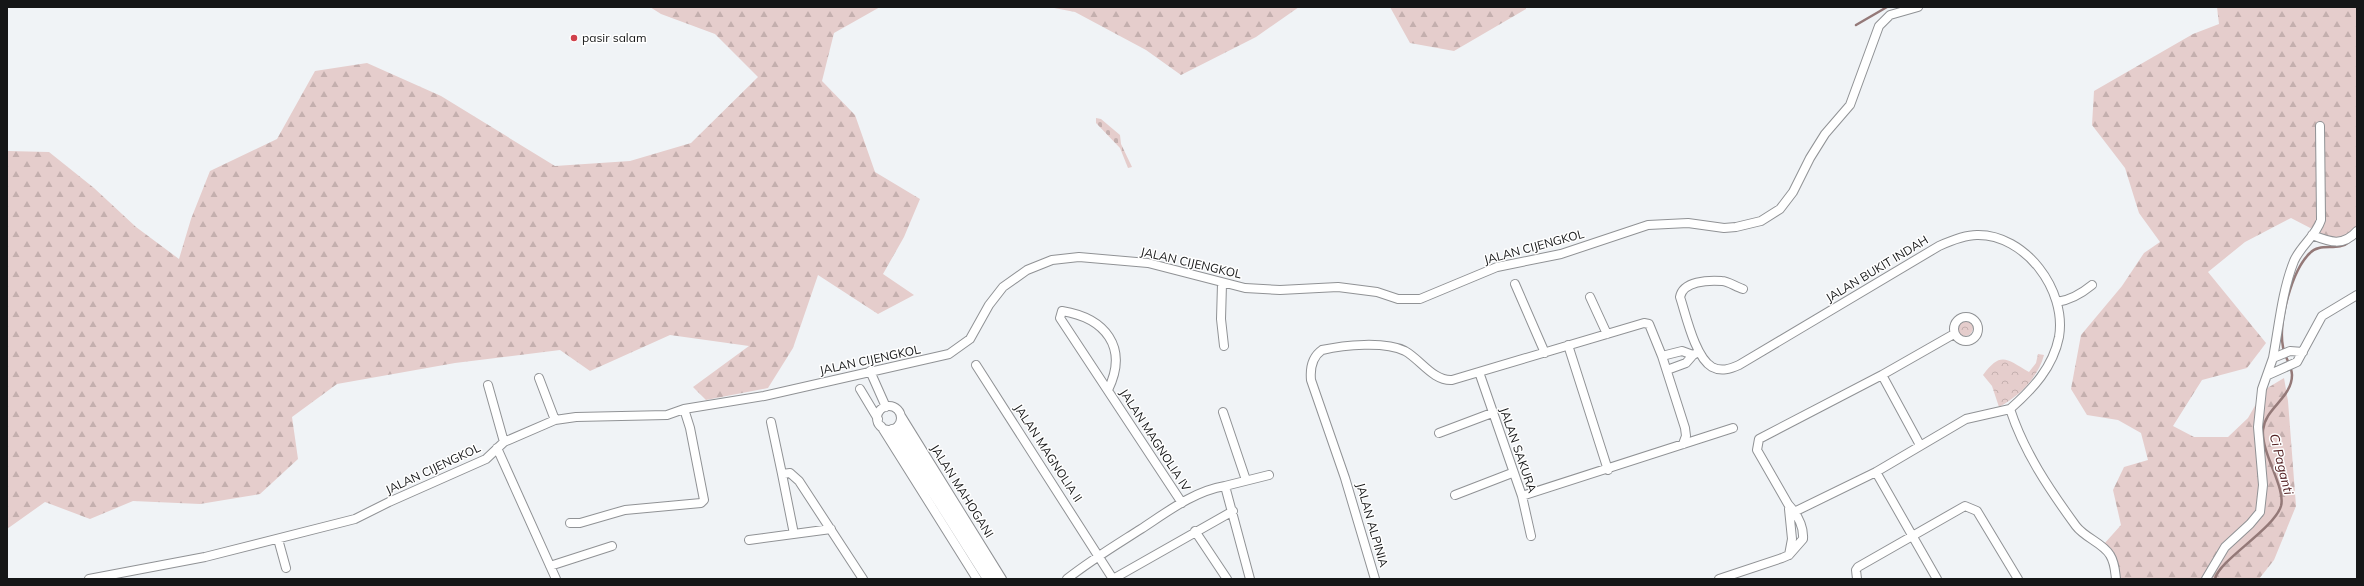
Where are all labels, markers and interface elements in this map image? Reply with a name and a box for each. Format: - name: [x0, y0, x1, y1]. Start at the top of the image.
- place label: pasir salam: [582, 30, 646, 45]
- marker: pasir salam: [569, 33, 579, 43]
- street label: JALAN CIJENGKOL: [1482, 226, 1586, 267]
- street label: JALAN BUKIT INDAH: [1823, 232, 1931, 305]
- street label: JALAN CIJENGKOL: [1139, 244, 1243, 282]
- street label: JALAN CIJENGKOL: [818, 341, 922, 378]
- street label: JALAN MAGNOLIA IV: [1117, 386, 1194, 494]
- street label: JALAN MAGNOLIA II: [1011, 401, 1086, 505]
- street label: JALAN SAKURA: [1497, 405, 1540, 495]
- water label: Ci Paganti: [2267, 432, 2298, 497]
- street label: JALAN CIJENGKOL: [383, 440, 483, 497]
- street label: JALAN MAHOGANI: [928, 441, 997, 540]
- street label: JALAN ALPINIA: [1353, 481, 1392, 569]

